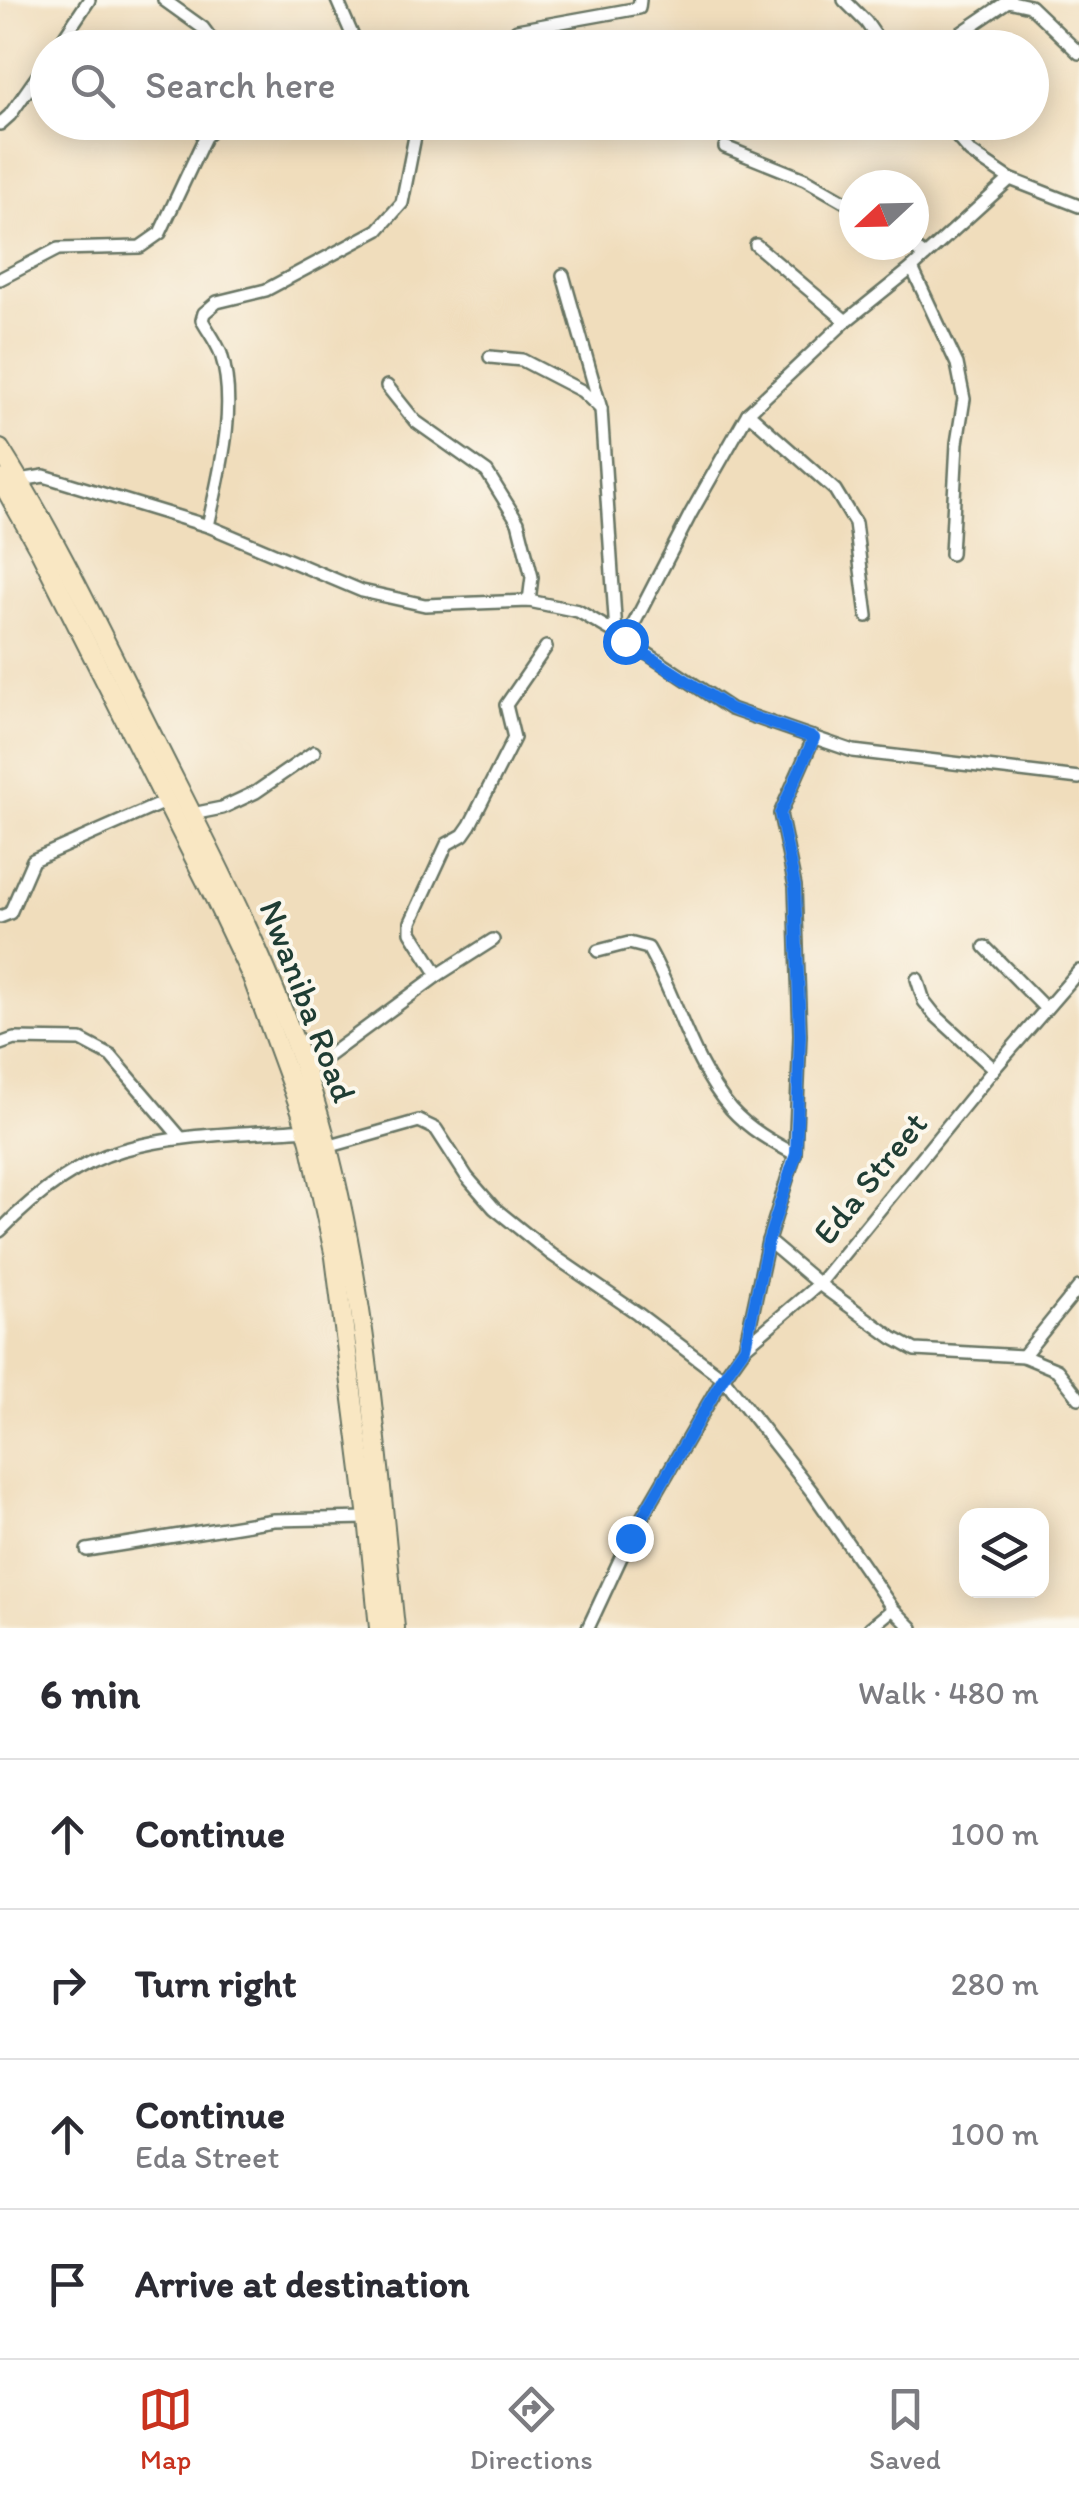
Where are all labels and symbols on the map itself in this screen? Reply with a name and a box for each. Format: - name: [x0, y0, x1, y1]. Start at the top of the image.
- north arrow: [839, 170, 929, 260]
- route start: [603, 619, 649, 665]
- street label: Nwaniba Road: [250, 894, 366, 1108]
- street label: Eda Street: [804, 1103, 936, 1253]
- route end: [608, 1516, 654, 1562]

